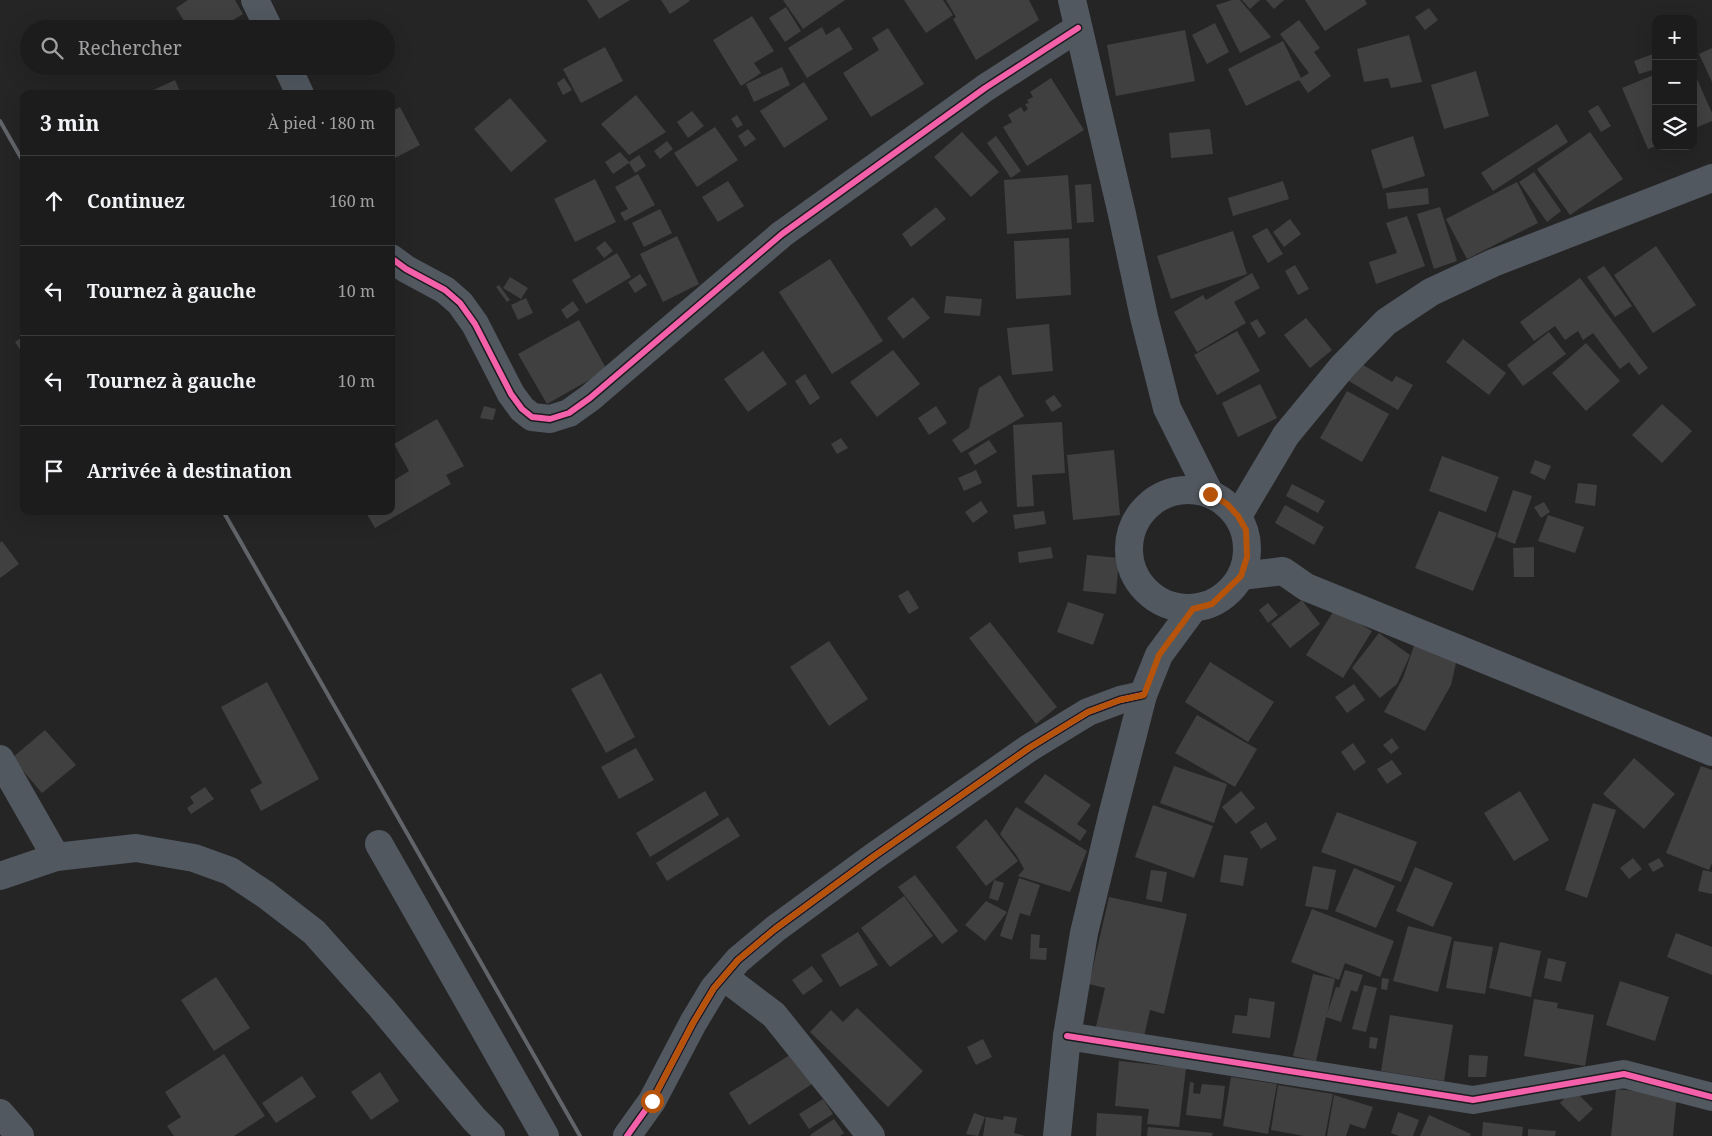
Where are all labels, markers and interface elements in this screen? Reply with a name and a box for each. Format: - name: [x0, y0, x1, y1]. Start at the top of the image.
- map controls: [1652, 15, 1697, 150]
- button: +: [1652, 15, 1697, 60]
- search box: [20, 20, 395, 75]
- icon: search: [38, 34, 66, 62]
- text: Rechercher: [78, 35, 182, 61]
- button: −: [1652, 60, 1697, 105]
- button: layers: [1652, 105, 1697, 150]
- text: 3 min: [40, 109, 99, 137]
- text: À pied · 180 m: [268, 112, 375, 134]
- icon: ahead: [40, 187, 68, 215]
- text: Continuez: [87, 188, 185, 214]
- text: 160 m: [329, 190, 375, 212]
- icon: left: [40, 277, 68, 305]
- text: Tournez à gauche: [87, 278, 256, 304]
- text: 10 m: [338, 280, 375, 302]
- icon: left: [40, 367, 68, 395]
- text: Tournez à gauche: [87, 368, 256, 394]
- text: 10 m: [338, 370, 375, 392]
- icon: arrive: [40, 457, 68, 485]
- text: Arrivée à destination: [87, 458, 292, 484]
- route end: [1199, 483, 1222, 506]
- route start: [641, 1090, 664, 1113]

